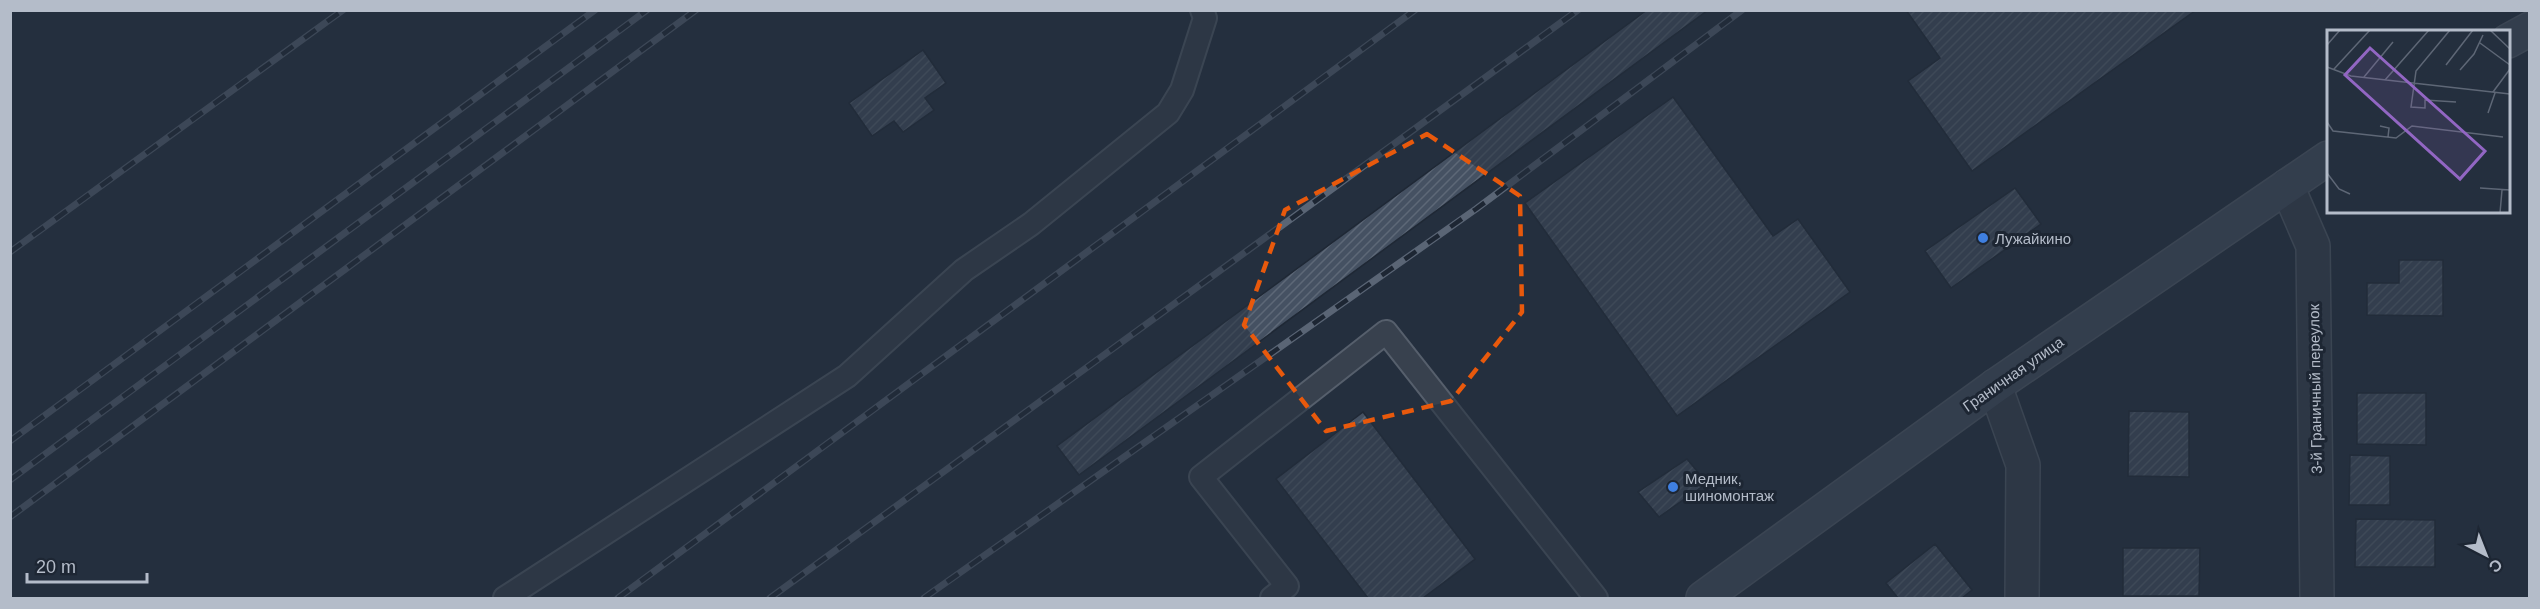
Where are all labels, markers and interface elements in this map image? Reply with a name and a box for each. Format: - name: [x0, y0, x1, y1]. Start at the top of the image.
- inset map: [2327, 30, 2510, 213]
- place label: Лужайкино: [1995, 230, 2071, 247]
- marker: Лужайкино: [1976, 231, 1990, 245]
- street label: 3-й Граничный переулок: [2305, 303, 2325, 474]
- street label: Граничная улица: [1960, 333, 2067, 415]
- place label: Медник, шиномонтаж: [1685, 470, 1774, 504]
- marker: Медник, шиномонтаж: [1666, 480, 1680, 494]
- north arrow: [2456, 525, 2516, 585]
- scale bar: [27, 546, 147, 584]
- text: С: [2485, 556, 2506, 576]
- text: 20 m: [36, 557, 76, 577]

